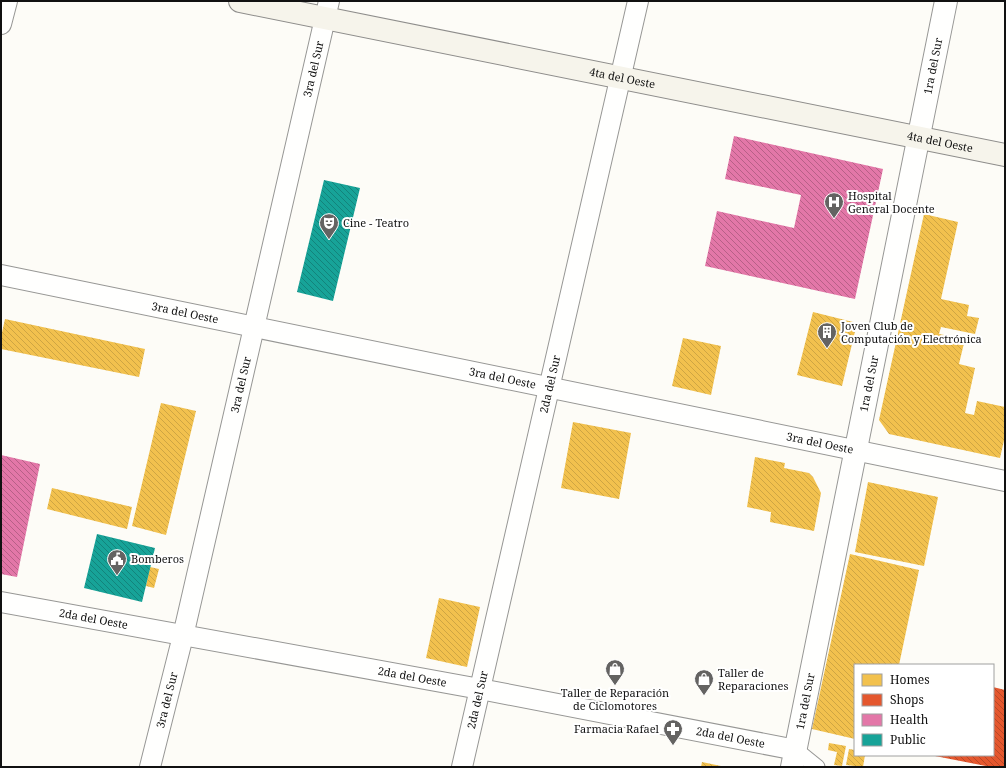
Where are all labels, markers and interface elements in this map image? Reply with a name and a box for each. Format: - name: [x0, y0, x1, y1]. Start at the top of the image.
- street label: 1ra del Sur: [919, 36, 946, 96]
- street label: 3ra del Sur: [299, 38, 327, 98]
- street label: 4ta del Oeste: [588, 64, 657, 91]
- street label: 4ta del Oeste: [906, 127, 974, 155]
- place label: Hospital General Docente: [848, 188, 935, 216]
- hospital icon: Hospital General Docente: [823, 191, 845, 219]
- theatre icon: Cine - Teatro: [318, 212, 340, 240]
- place label: Cine - Teatro: [343, 215, 409, 230]
- street label: 3ra del Oeste: [150, 298, 220, 326]
- place label: Joven Club de Computación y Electrónica: [840, 318, 982, 346]
- building icon: Joven Club de Computación y Electrónica: [816, 321, 838, 349]
- street label: 2da del Sur: [536, 353, 564, 414]
- street label: 1ra del Sur: [856, 353, 882, 413]
- street label: 3ra del Sur: [227, 354, 254, 414]
- street label: 3ra del Oeste: [468, 363, 538, 392]
- street label: 3ra del Oeste: [785, 428, 855, 457]
- public building icon: Bomberos: [106, 548, 128, 576]
- place label: Bomberos: [131, 551, 184, 566]
- street label: 2da del Oeste: [58, 605, 129, 632]
- shop icon: Taller de Reparación de Ciclomotores: [604, 658, 626, 686]
- street label: 2da del Oeste: [377, 663, 448, 690]
- legend: [854, 664, 994, 756]
- place label: Taller de Reparaciones: [718, 665, 788, 693]
- street label: 2da del Sur: [463, 668, 491, 730]
- shop icon: Taller de Reparaciones: [693, 668, 715, 696]
- street label: 3ra del Sur: [152, 670, 181, 730]
- street label: 1ra del Sur: [792, 671, 818, 731]
- text: Homes: [890, 671, 930, 688]
- place label: Taller de Reparación de Ciclomotores: [561, 685, 669, 713]
- text: Shops: [890, 691, 924, 708]
- text: Health: [890, 711, 929, 728]
- pharmacy icon: Farmacia Rafael: [662, 718, 684, 746]
- place label: Farmacia Rafael: [574, 721, 660, 736]
- street label: 2da del Oeste: [695, 723, 766, 751]
- text: Public: [890, 731, 926, 748]

